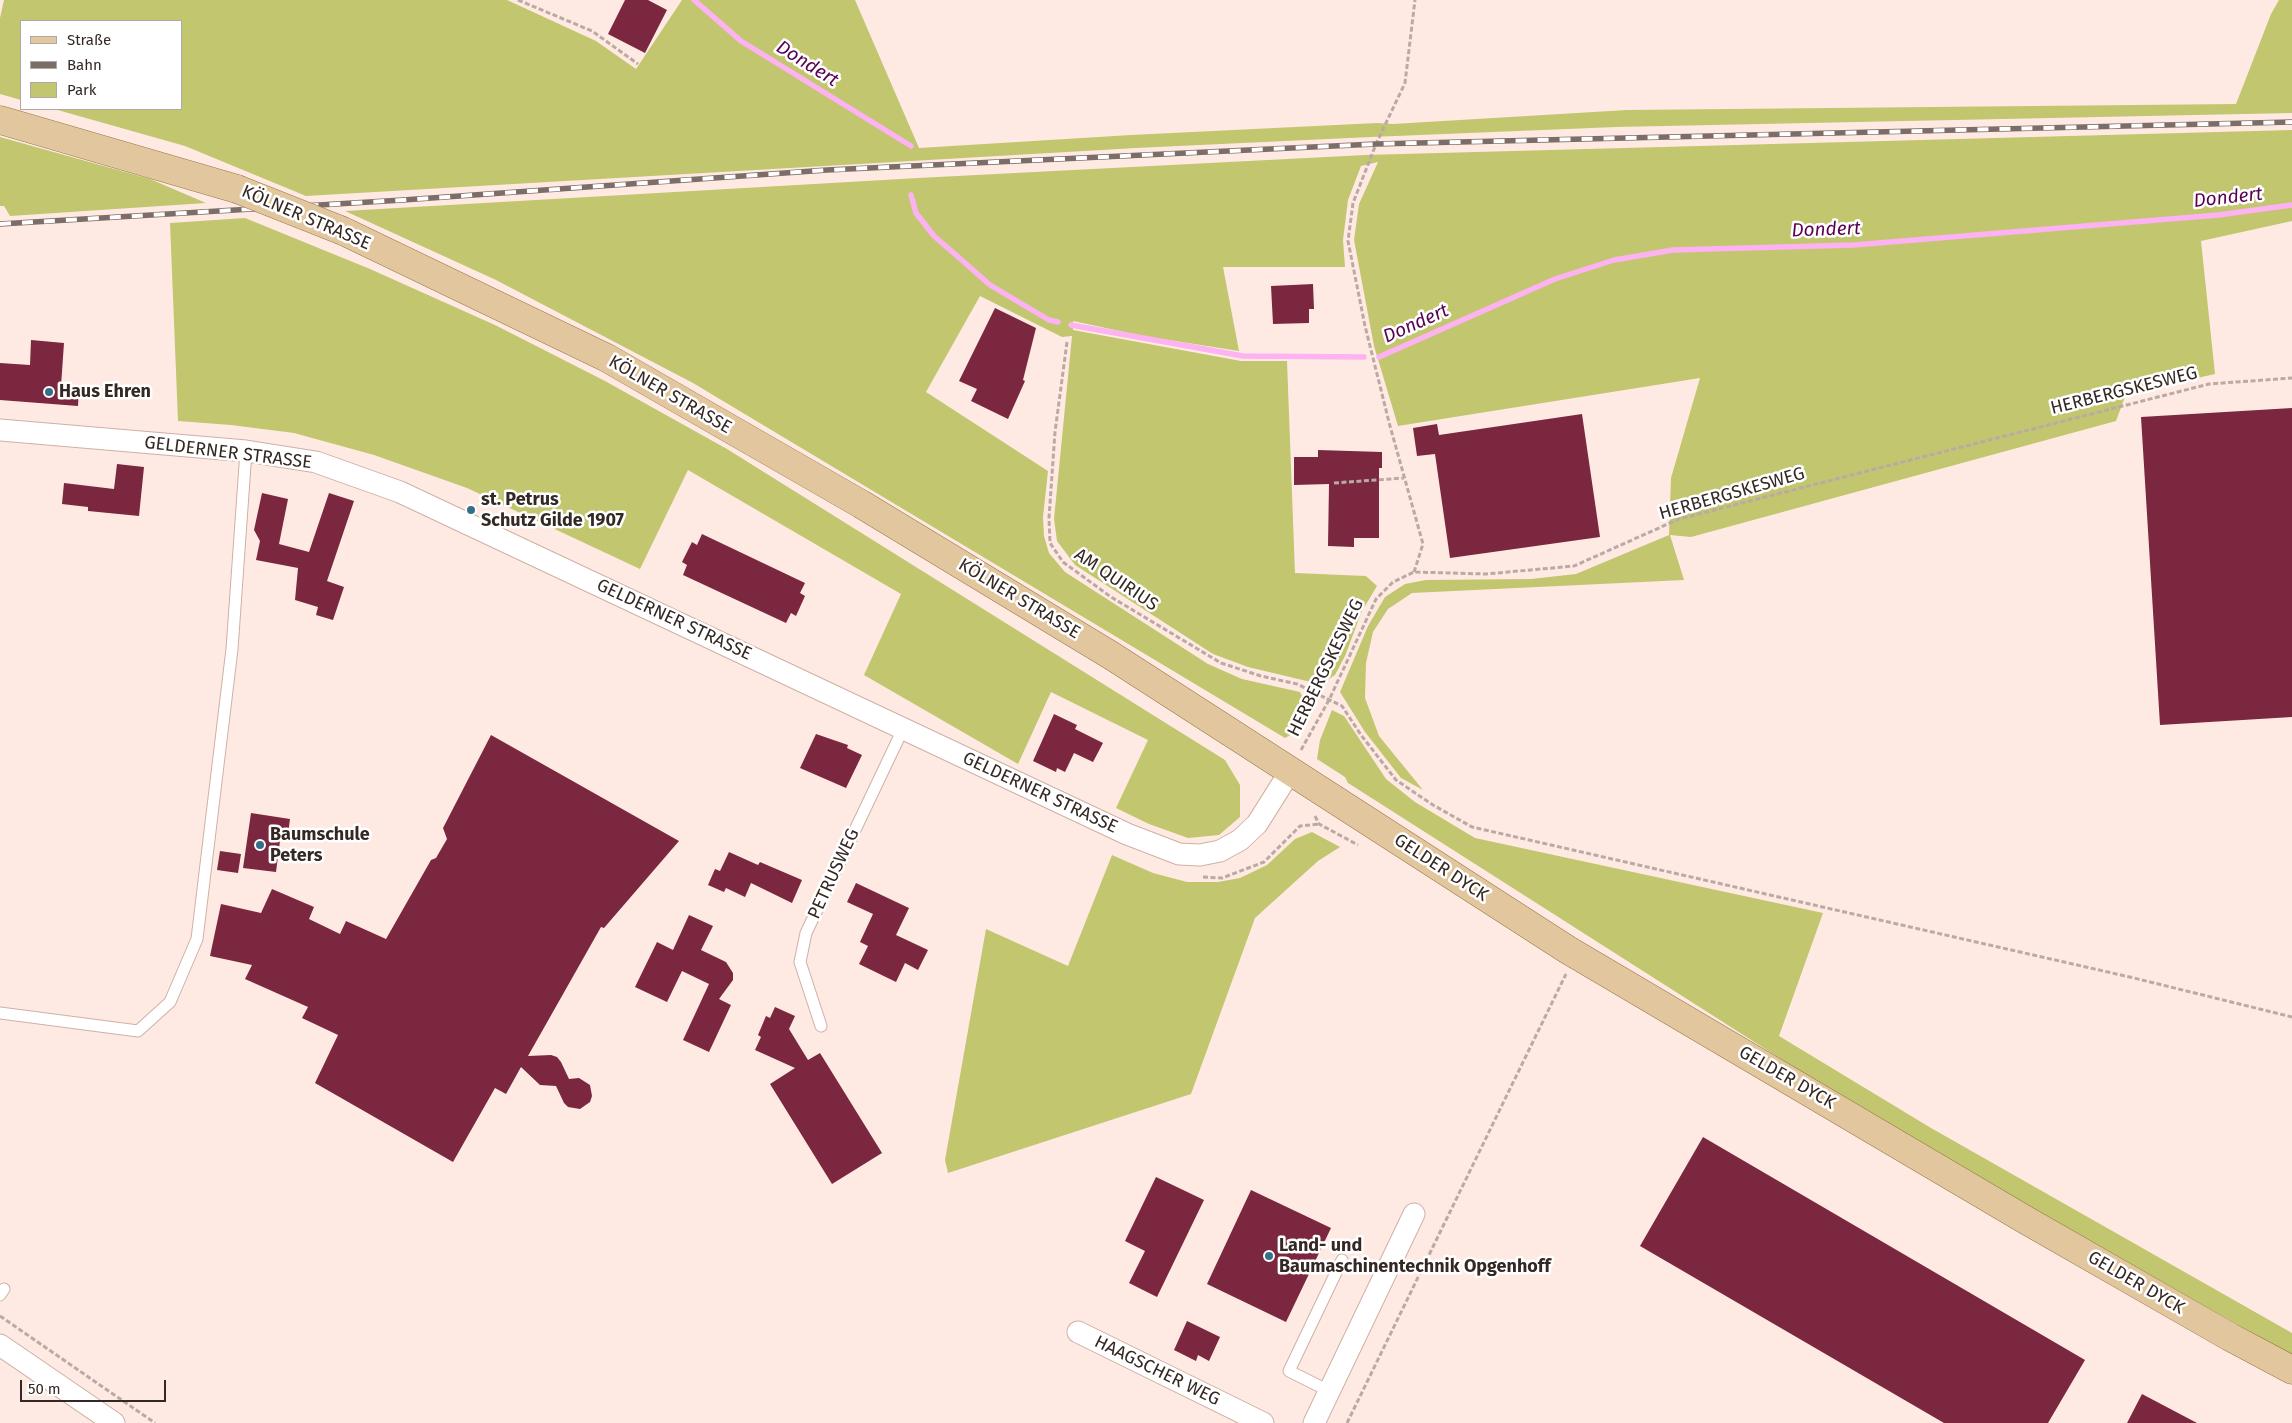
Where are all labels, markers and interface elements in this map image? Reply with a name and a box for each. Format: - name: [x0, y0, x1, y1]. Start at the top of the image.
- legend: [20, 20, 182, 110]
- text: Straße: [67, 31, 111, 49]
- water label: Dondert: [772, 36, 842, 92]
- text: Bahn: [67, 56, 102, 74]
- text: Park: [67, 81, 97, 99]
- street label: KÖLNER STRASSE: [238, 181, 374, 255]
- water label: Dondert: [2192, 183, 2264, 213]
- water label: Dondert: [1791, 217, 1861, 243]
- water label: Dondert: [1380, 300, 1452, 348]
- street label: KÖLNER STRASSE: [605, 351, 735, 439]
- street label: HERBERGSKESWEG: [2048, 362, 2200, 420]
- place label: Haus Ehren: [59, 381, 151, 403]
- marker: Haus Ehren: [43, 386, 55, 398]
- street label: GELDERNER STRASSE: [143, 432, 313, 474]
- street label: HERBERGSKESWEG: [1657, 463, 1807, 525]
- place label: st. Petrus Schutz Gilde 1907: [481, 489, 624, 532]
- marker: st. Petrus Schutz Gilde 1907: [465, 504, 477, 516]
- street label: AM QUIRIUS: [1070, 544, 1162, 616]
- street label: KÖLNER STRASSE: [954, 554, 1084, 644]
- street label: GELDERNER STRASSE: [593, 575, 755, 665]
- street label: HERBERGSKESWEG: [1283, 596, 1369, 740]
- street label: GELDERNER STRASSE: [959, 748, 1121, 838]
- place label: Baumschule Peters: [270, 824, 370, 866]
- street label: PETRUSWEG: [804, 825, 864, 923]
- street label: GELDER DYCK: [1390, 830, 1492, 906]
- marker: Baumschule Peters: [254, 839, 266, 851]
- street label: GELDER DYCK: [1735, 1042, 1839, 1114]
- place label: Land- und Baumaschinentechnik Opgenhoff: [1279, 1235, 1551, 1278]
- street label: GELDER DYCK: [2084, 1247, 2188, 1319]
- marker: Land- und Baumaschinentechnik Opgenhoff: [1263, 1250, 1275, 1262]
- street label: HAAGSCHER WEG: [1091, 1331, 1223, 1411]
- scale bar: [22, 1370, 169, 1402]
- text: 50 m: [28, 1380, 61, 1398]

